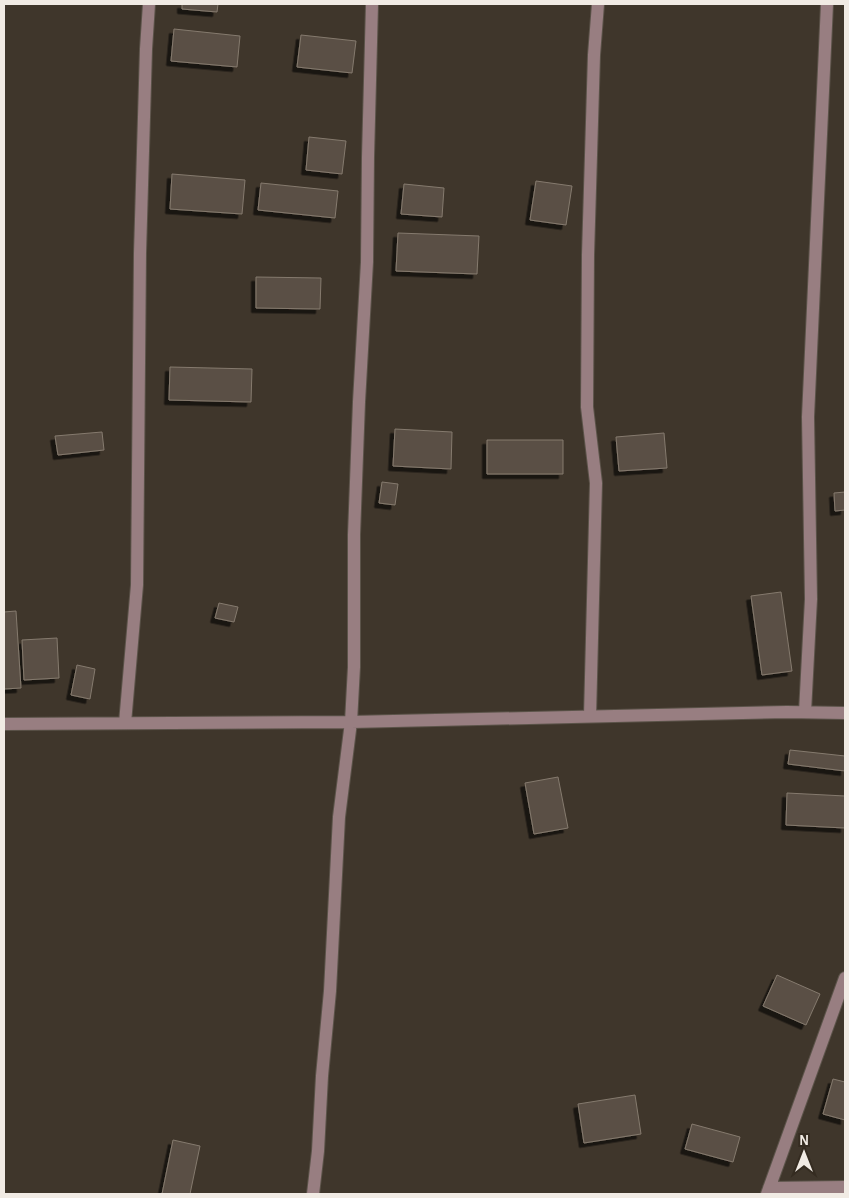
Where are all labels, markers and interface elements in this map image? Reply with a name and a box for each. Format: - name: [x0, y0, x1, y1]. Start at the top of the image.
- north arrow: [779, 1128, 829, 1178]
- text: N: [799, 1134, 809, 1148]

